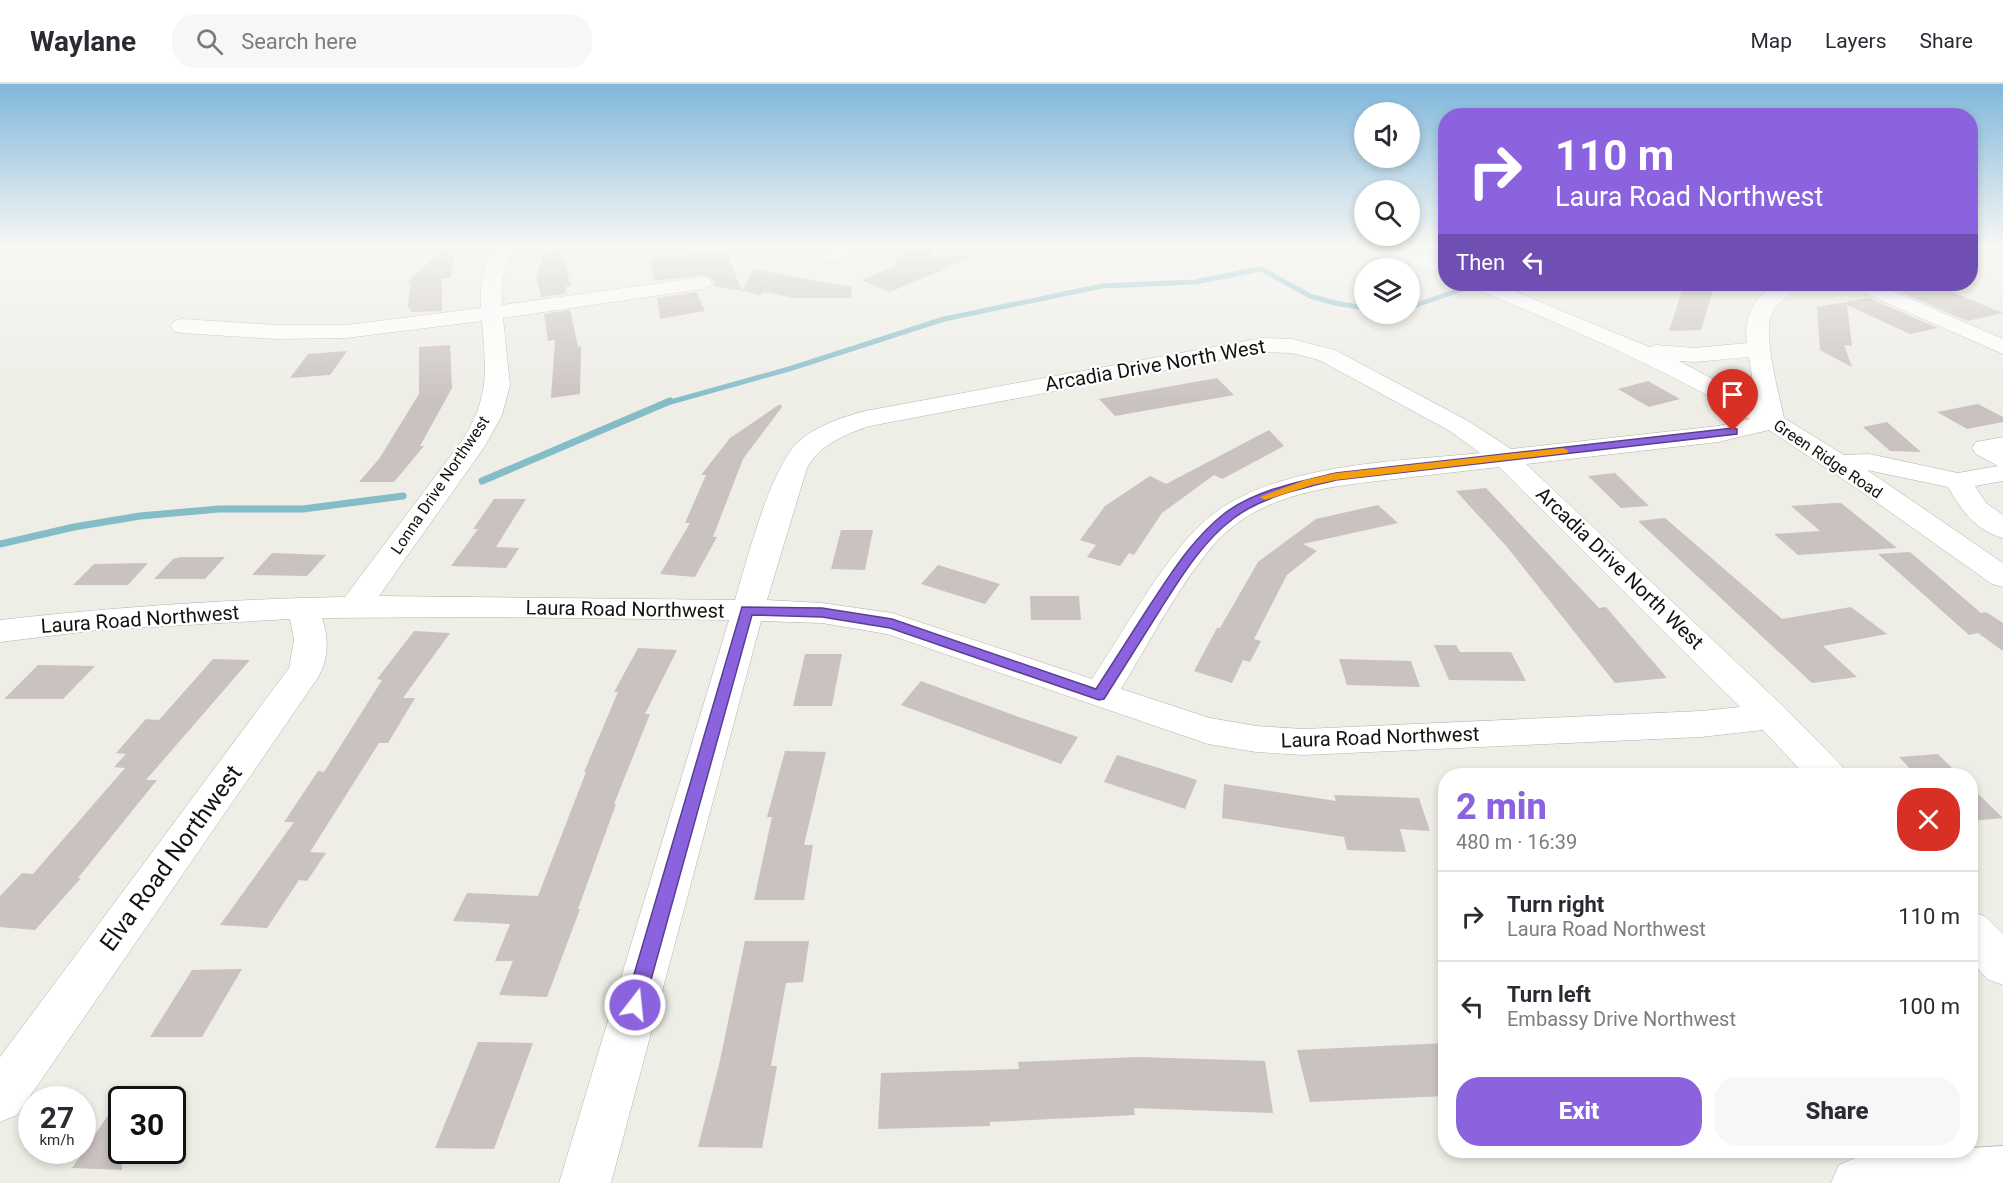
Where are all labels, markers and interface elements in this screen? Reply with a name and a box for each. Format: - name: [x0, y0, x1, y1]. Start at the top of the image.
- search box: [172, 14, 592, 68]
- text: Waylane: [30, 25, 136, 58]
- icon: search: [193, 25, 226, 58]
- text: Search here: [241, 29, 357, 54]
- text: Map: [1750, 29, 1792, 53]
- text: Layers: [1825, 29, 1886, 53]
- text: Share: [1919, 29, 1973, 53]
- map controls: [1354, 102, 1420, 324]
- button: sound: [1354, 102, 1420, 168]
- text: 110 m: [1555, 131, 1674, 180]
- icon: right: [1456, 132, 1534, 210]
- button: search: [1354, 180, 1420, 246]
- text: Laura Road Northwest: [1555, 181, 1823, 213]
- icon: left: [1517, 246, 1550, 279]
- text: Then: [1456, 250, 1505, 275]
- button: layers: [1354, 258, 1420, 324]
- street label: Arcadia Drive North West: [1043, 334, 1267, 396]
- pin: [1707, 369, 1758, 431]
- icon: arrive: [1716, 378, 1749, 411]
- street label: Lonna Drive Northwest: [387, 412, 493, 558]
- street label: Green Ridge Road: [1770, 416, 1886, 502]
- street label: Arcadia Drive North West: [1531, 482, 1709, 654]
- street label: Laura Road Northwest: [525, 595, 725, 623]
- street label: Laura Road Northwest: [40, 600, 240, 638]
- street label: Laura Road Northwest: [1280, 722, 1480, 752]
- street label: Elva Road Northwest: [94, 760, 248, 956]
- text: 2 min: [1456, 786, 1547, 828]
- button: close: [1897, 788, 1960, 851]
- text: 480 m · 16:39: [1456, 830, 1577, 854]
- text: Turn right: [1507, 892, 1604, 917]
- icon: right: [1456, 900, 1489, 933]
- text: 110 m: [1898, 904, 1960, 929]
- text: Laura Road Northwest: [1507, 917, 1706, 941]
- position arrow: [603, 973, 667, 1037]
- text: Turn left: [1507, 982, 1591, 1007]
- icon: left: [1456, 990, 1489, 1023]
- text: 100 m: [1898, 994, 1960, 1019]
- text: Embassy Drive Northwest: [1507, 1007, 1736, 1031]
- button: Exit: [1456, 1077, 1702, 1146]
- button: Share: [1714, 1077, 1960, 1146]
- speed limit sign: 30: [108, 1086, 186, 1164]
- text: 27: [40, 1100, 74, 1135]
- text: km/h: [39, 1131, 75, 1149]

